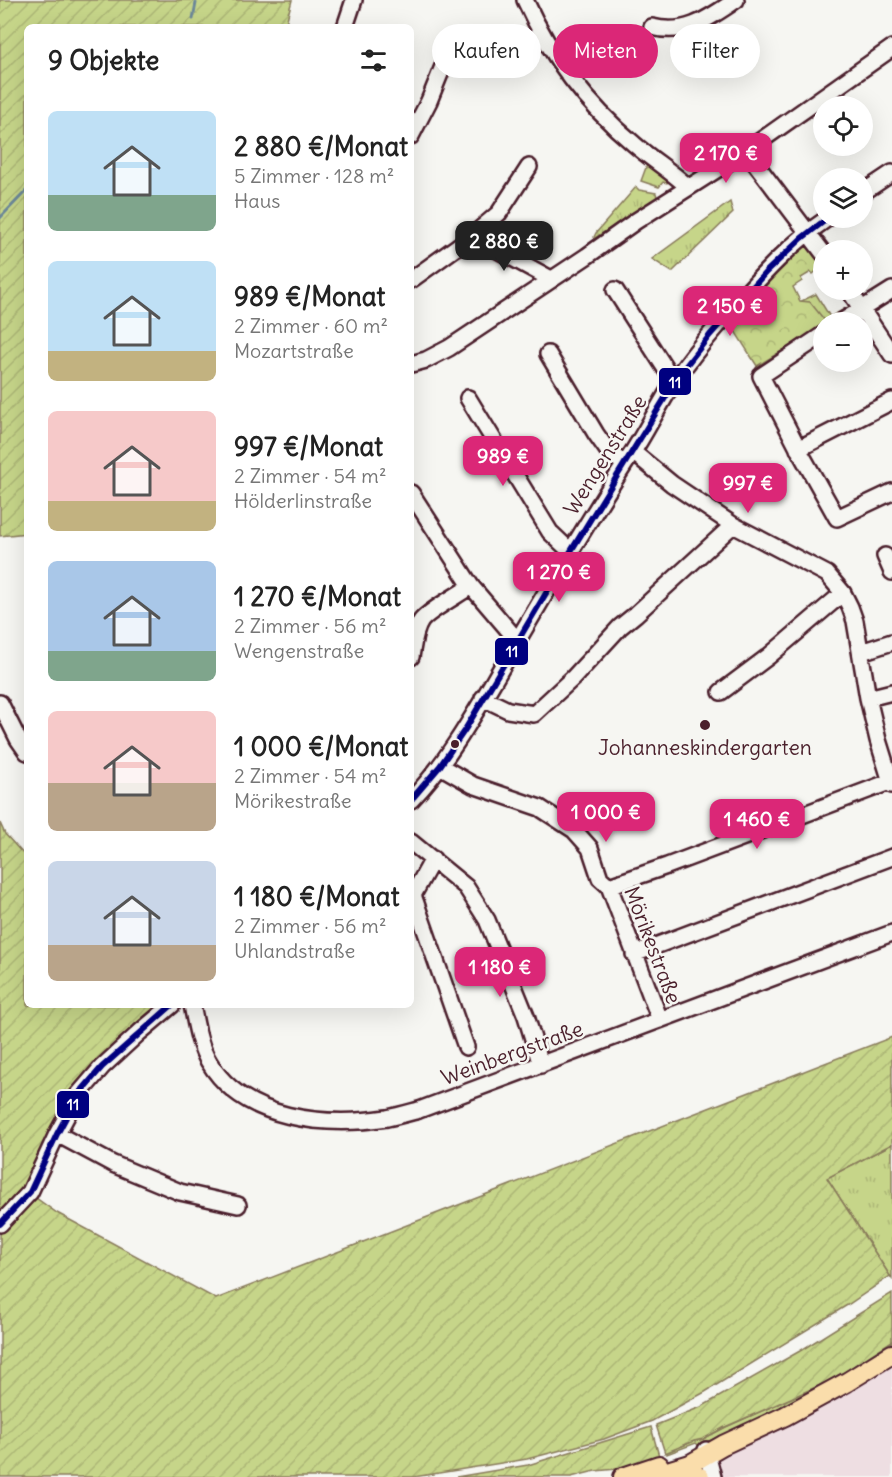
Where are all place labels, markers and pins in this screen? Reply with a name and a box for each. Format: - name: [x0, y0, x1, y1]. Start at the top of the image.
- pin: 2 170 €: [671, 133, 781, 184]
- pin: 2 880 €: [449, 221, 559, 272]
- pin: 2 150 €: [675, 286, 785, 337]
- pin: 989 €: [461, 436, 545, 487]
- pin: 997 €: [706, 463, 790, 514]
- pin: 1 270 €: [504, 552, 614, 603]
- marker: Johanneskindergarten: [698, 718, 712, 732]
- place label: Johanneskindergarten: [598, 734, 812, 761]
- unlabelled marker: [449, 738, 461, 750]
- pin: 1 000 €: [551, 792, 661, 843]
- pin: 1 460 €: [702, 799, 812, 850]
- pin: 1 180 €: [445, 947, 555, 998]

